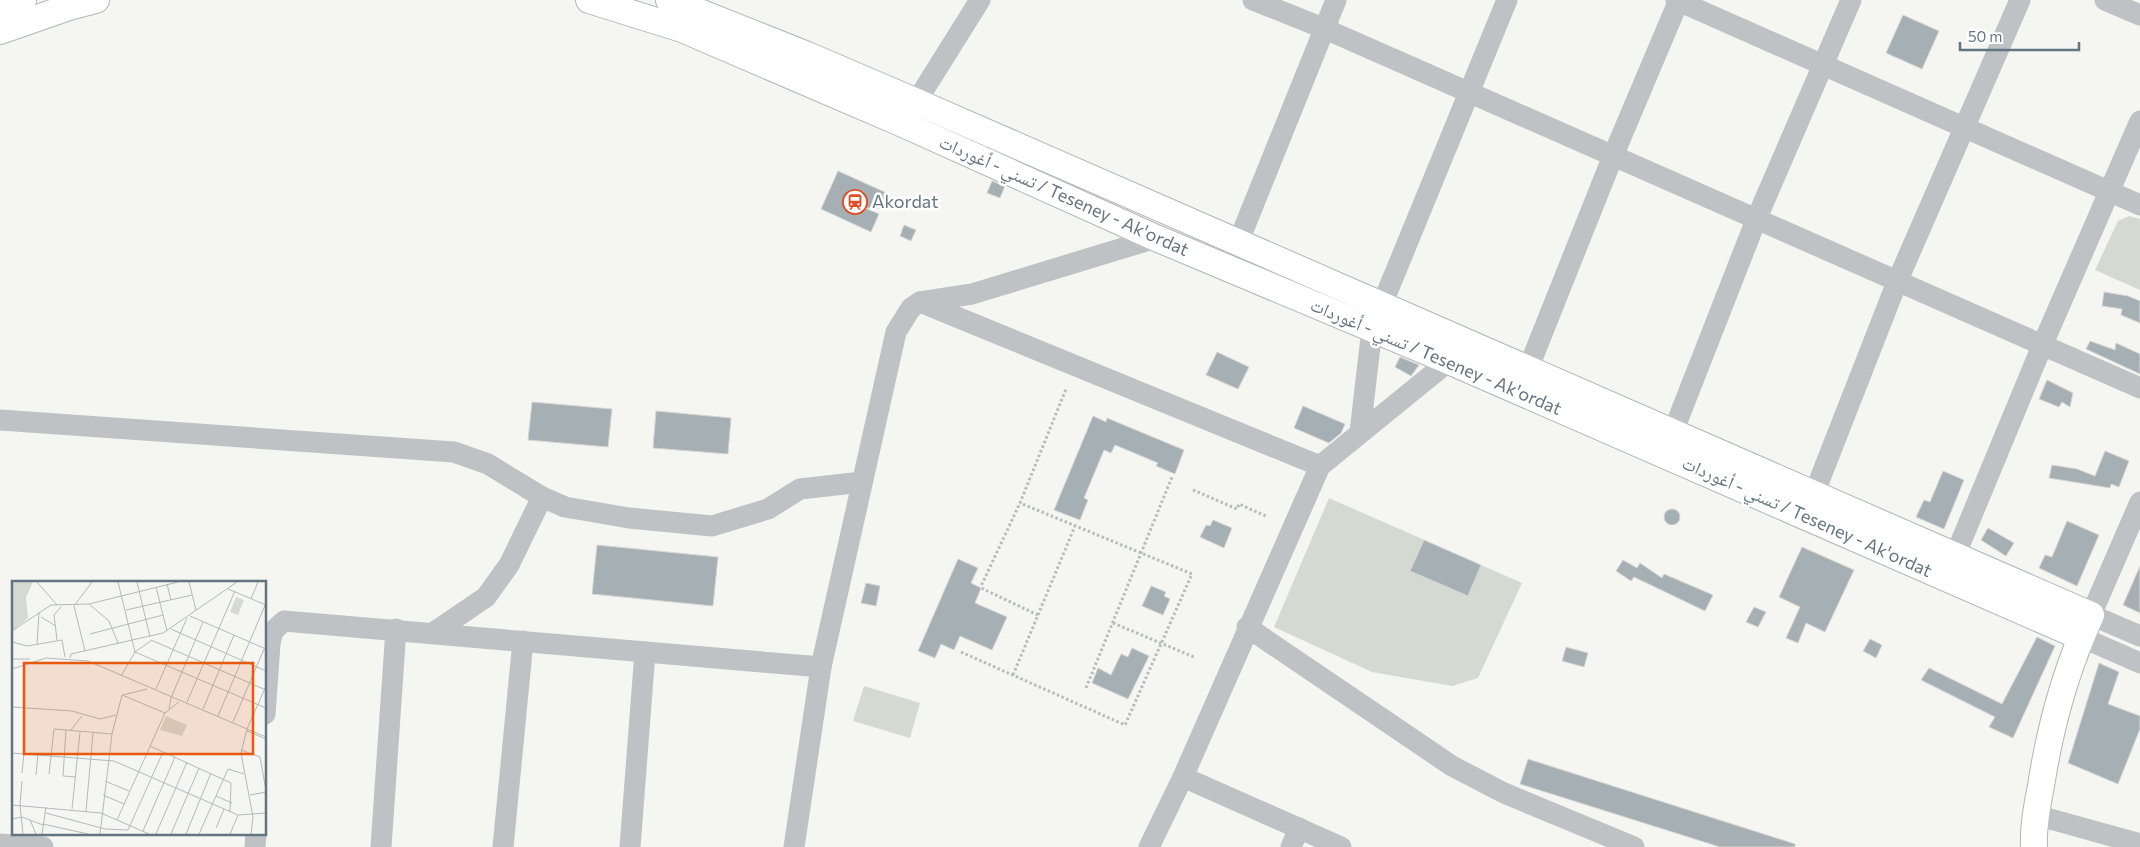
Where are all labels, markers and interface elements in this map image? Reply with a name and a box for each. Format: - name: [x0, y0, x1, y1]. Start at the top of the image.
- scale bar: [1960, 20, 2079, 52]
- text: 50 m: [1968, 27, 2002, 45]
- street label: تسني - أغوردات / Teseney - Ak'ordat: [934, 130, 1193, 264]
- station icon: Akordat: [842, 189, 868, 215]
- place label: Akordat: [872, 190, 939, 212]
- street label: تسني - أغوردات / Teseney - Ak'ordat: [1306, 293, 1565, 423]
- street label: تسني - أغوردات / Teseney - Ak'ordat: [1677, 451, 1936, 585]
- inset map: [12, 581, 266, 834]

